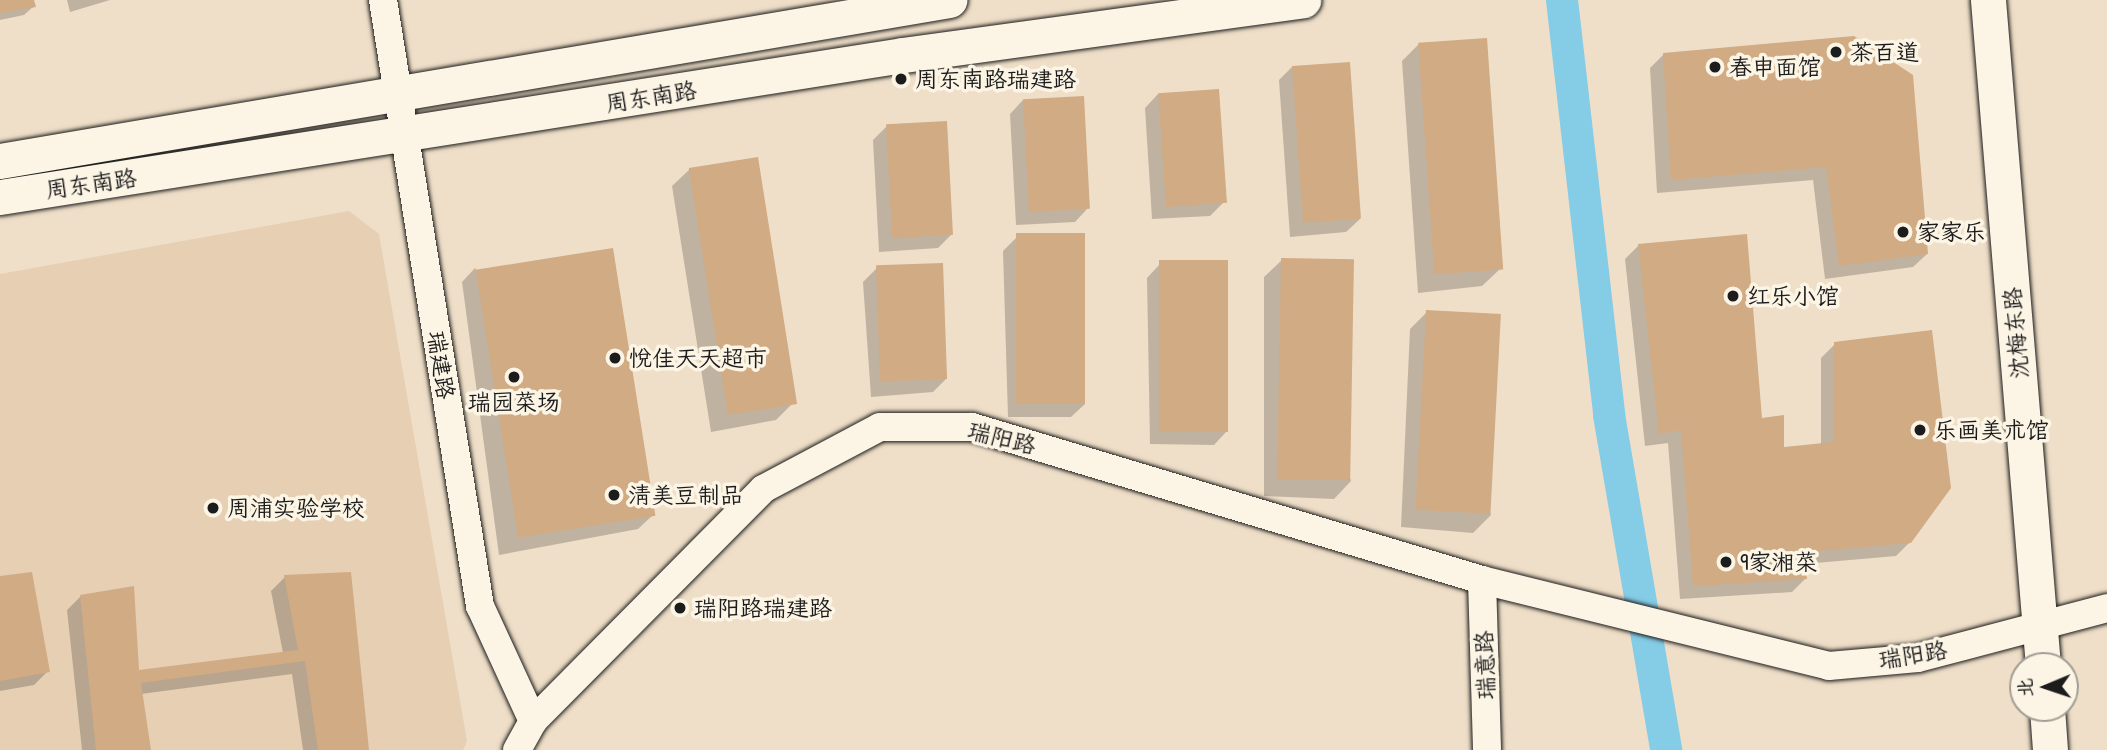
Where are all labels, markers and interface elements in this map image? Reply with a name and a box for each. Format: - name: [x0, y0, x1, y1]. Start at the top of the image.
- place label: 茶百道: [1850, 38, 1919, 66]
- marker: 茶百道: [1828, 44, 1844, 60]
- place label: 春申面馆: [1729, 53, 1821, 81]
- marker: 春申面馆: [1707, 59, 1723, 75]
- place label: 周东南路瑞建路: [915, 65, 1076, 93]
- marker: 周东南路瑞建路: [893, 71, 909, 87]
- street label: 周东南路: [603, 76, 699, 118]
- street label: 周东南路: [44, 164, 138, 204]
- place label: 家家乐: [1917, 218, 1986, 246]
- marker: 家家乐: [1895, 224, 1911, 240]
- place label: 红乐小馆: [1747, 282, 1839, 310]
- street label: 沈梅东路: [1998, 286, 2034, 380]
- marker: 红乐小馆: [1725, 288, 1741, 304]
- street label: 瑞建路: [422, 329, 460, 401]
- place label: 悦佳天天超市: [629, 344, 767, 372]
- marker: 悦佳天天超市: [607, 350, 623, 366]
- marker: 瑞园菜场: [506, 369, 522, 385]
- place label: 瑞园菜场: [468, 388, 560, 416]
- street label: 瑞阳路: [965, 416, 1039, 460]
- place label: 乐画美术馆: [1934, 416, 2049, 444]
- marker: 乐画美术馆: [1912, 422, 1928, 438]
- place label: 清美豆制品: [628, 481, 743, 509]
- marker: 清美豆制品: [606, 487, 622, 503]
- place label: 周浦实验学校: [227, 494, 365, 522]
- marker: 周浦实验学校: [205, 500, 221, 516]
- place label: 9家湘菜: [1740, 548, 1817, 576]
- marker: 9家湘菜: [1718, 554, 1734, 570]
- place label: 瑞阳路瑞建路: [694, 594, 832, 622]
- marker: 瑞阳路瑞建路: [672, 600, 688, 616]
- street label: 瑞意路: [1470, 630, 1500, 700]
- street label: 瑞阳路: [1877, 636, 1949, 674]
- north arrow: [2009, 652, 2079, 722]
- text: 北: [2012, 678, 2038, 698]

